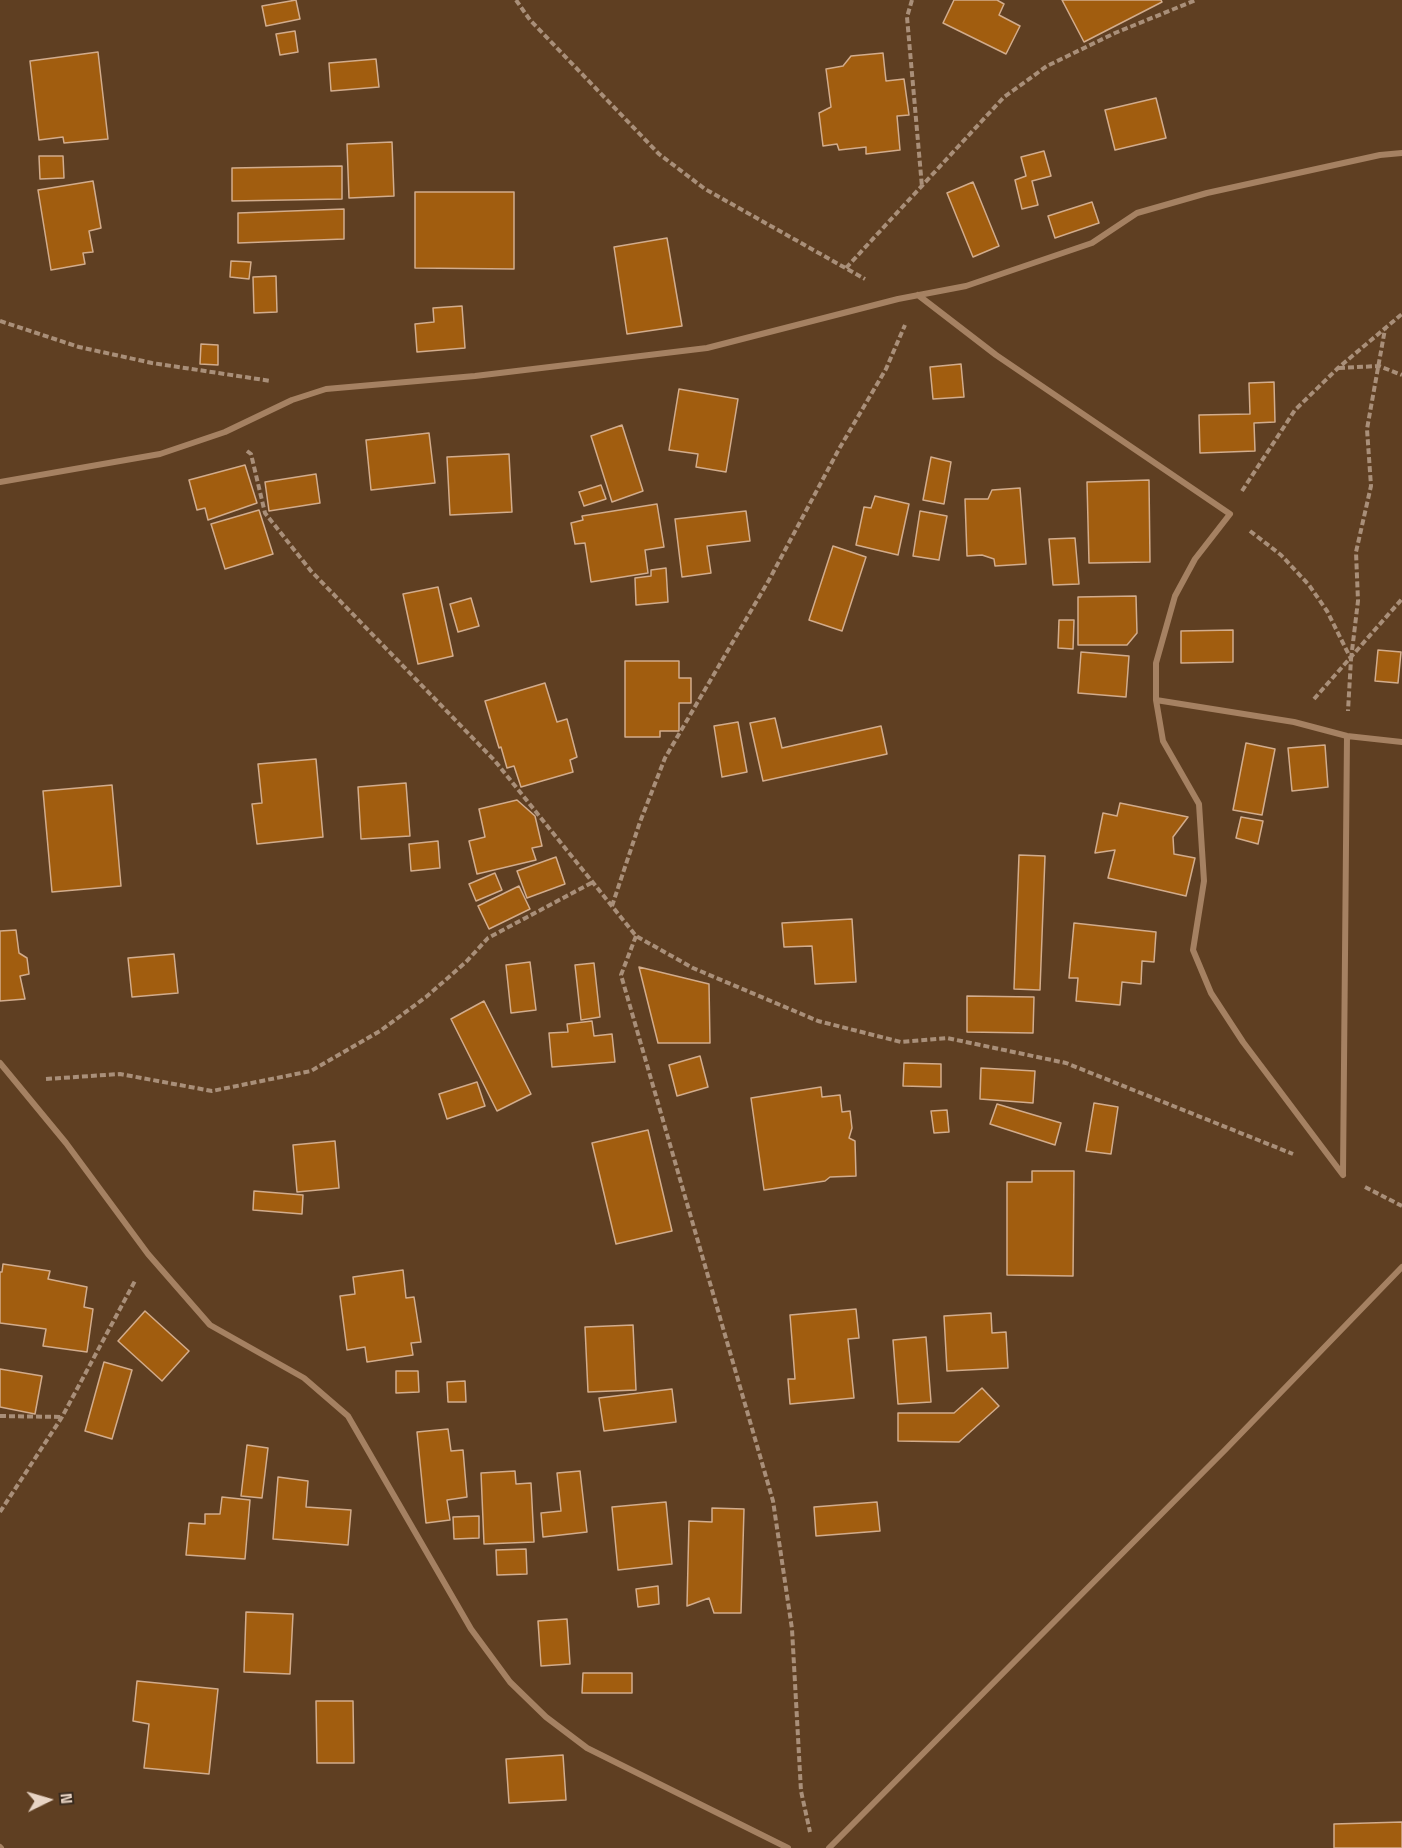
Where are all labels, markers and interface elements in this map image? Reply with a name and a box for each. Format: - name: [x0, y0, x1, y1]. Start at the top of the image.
- north arrow: [18, 1770, 78, 1830]
- text: N: [56, 1792, 77, 1805]

